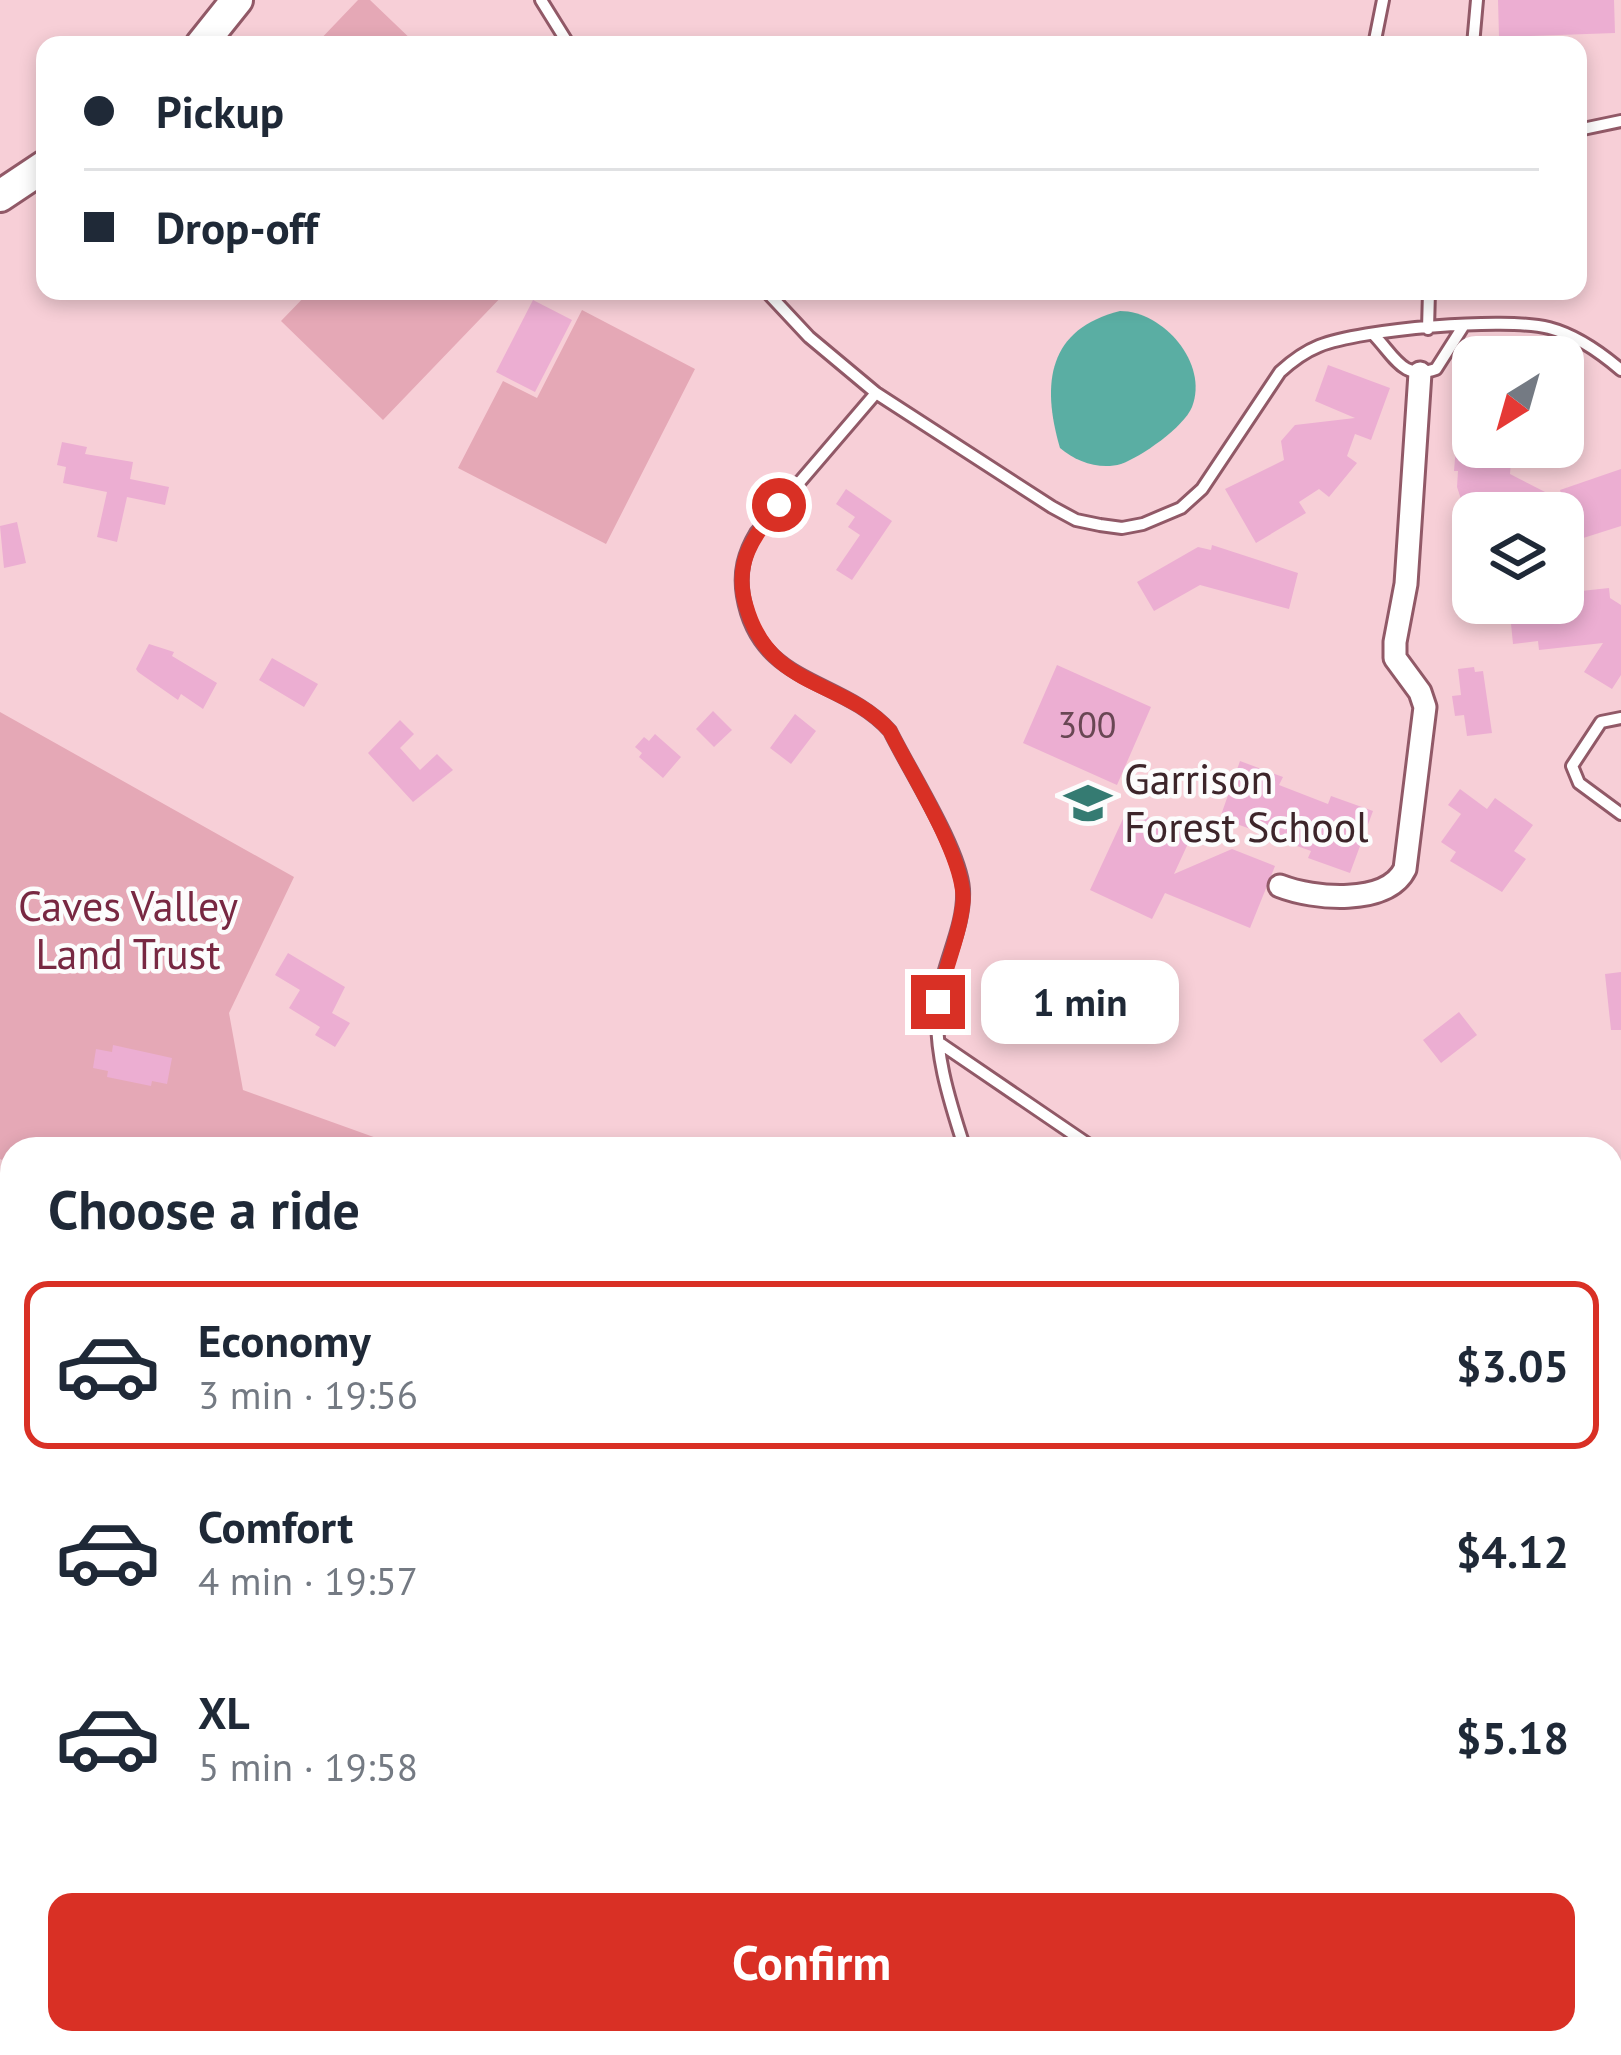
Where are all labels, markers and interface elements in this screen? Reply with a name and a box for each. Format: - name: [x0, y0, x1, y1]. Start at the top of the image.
- text: Pickup: [156, 82, 284, 140]
- text: Drop-off: [156, 198, 318, 256]
- north arrow: [1452, 336, 1584, 468]
- map controls: [1452, 336, 1584, 624]
- route start: [752, 478, 806, 532]
- button: layers: [1452, 492, 1584, 624]
- house number: 300: [1058, 701, 1116, 748]
- place label: Garrison Forest School: [1124, 751, 1368, 854]
- school or university icon: Garrison Forest School: [1063, 778, 1113, 828]
- park label: Caves Valley Land Trust: [18, 878, 238, 981]
- callout: 1 min: [980, 960, 1178, 1044]
- route end: [911, 975, 965, 1029]
- text: 1 min: [1032, 976, 1128, 1027]
- text: Choose a ride: [48, 1174, 360, 1244]
- icon: car: [54, 1311, 162, 1419]
- text: Economy: [198, 1311, 371, 1369]
- text: $3.05: [1456, 1336, 1569, 1394]
- text: 3 min · 19:56: [198, 1369, 418, 1420]
- icon: car: [54, 1497, 162, 1605]
- text: Comfort: [198, 1497, 353, 1555]
- text: $4.12: [1456, 1522, 1569, 1580]
- text: 4 min · 19:57: [198, 1555, 418, 1606]
- icon: car: [54, 1683, 162, 1791]
- text: XL: [198, 1683, 250, 1741]
- text: $5.18: [1456, 1708, 1569, 1766]
- text: 5 min · 19:58: [198, 1741, 418, 1792]
- button: Confirm: [48, 1893, 1575, 2031]

